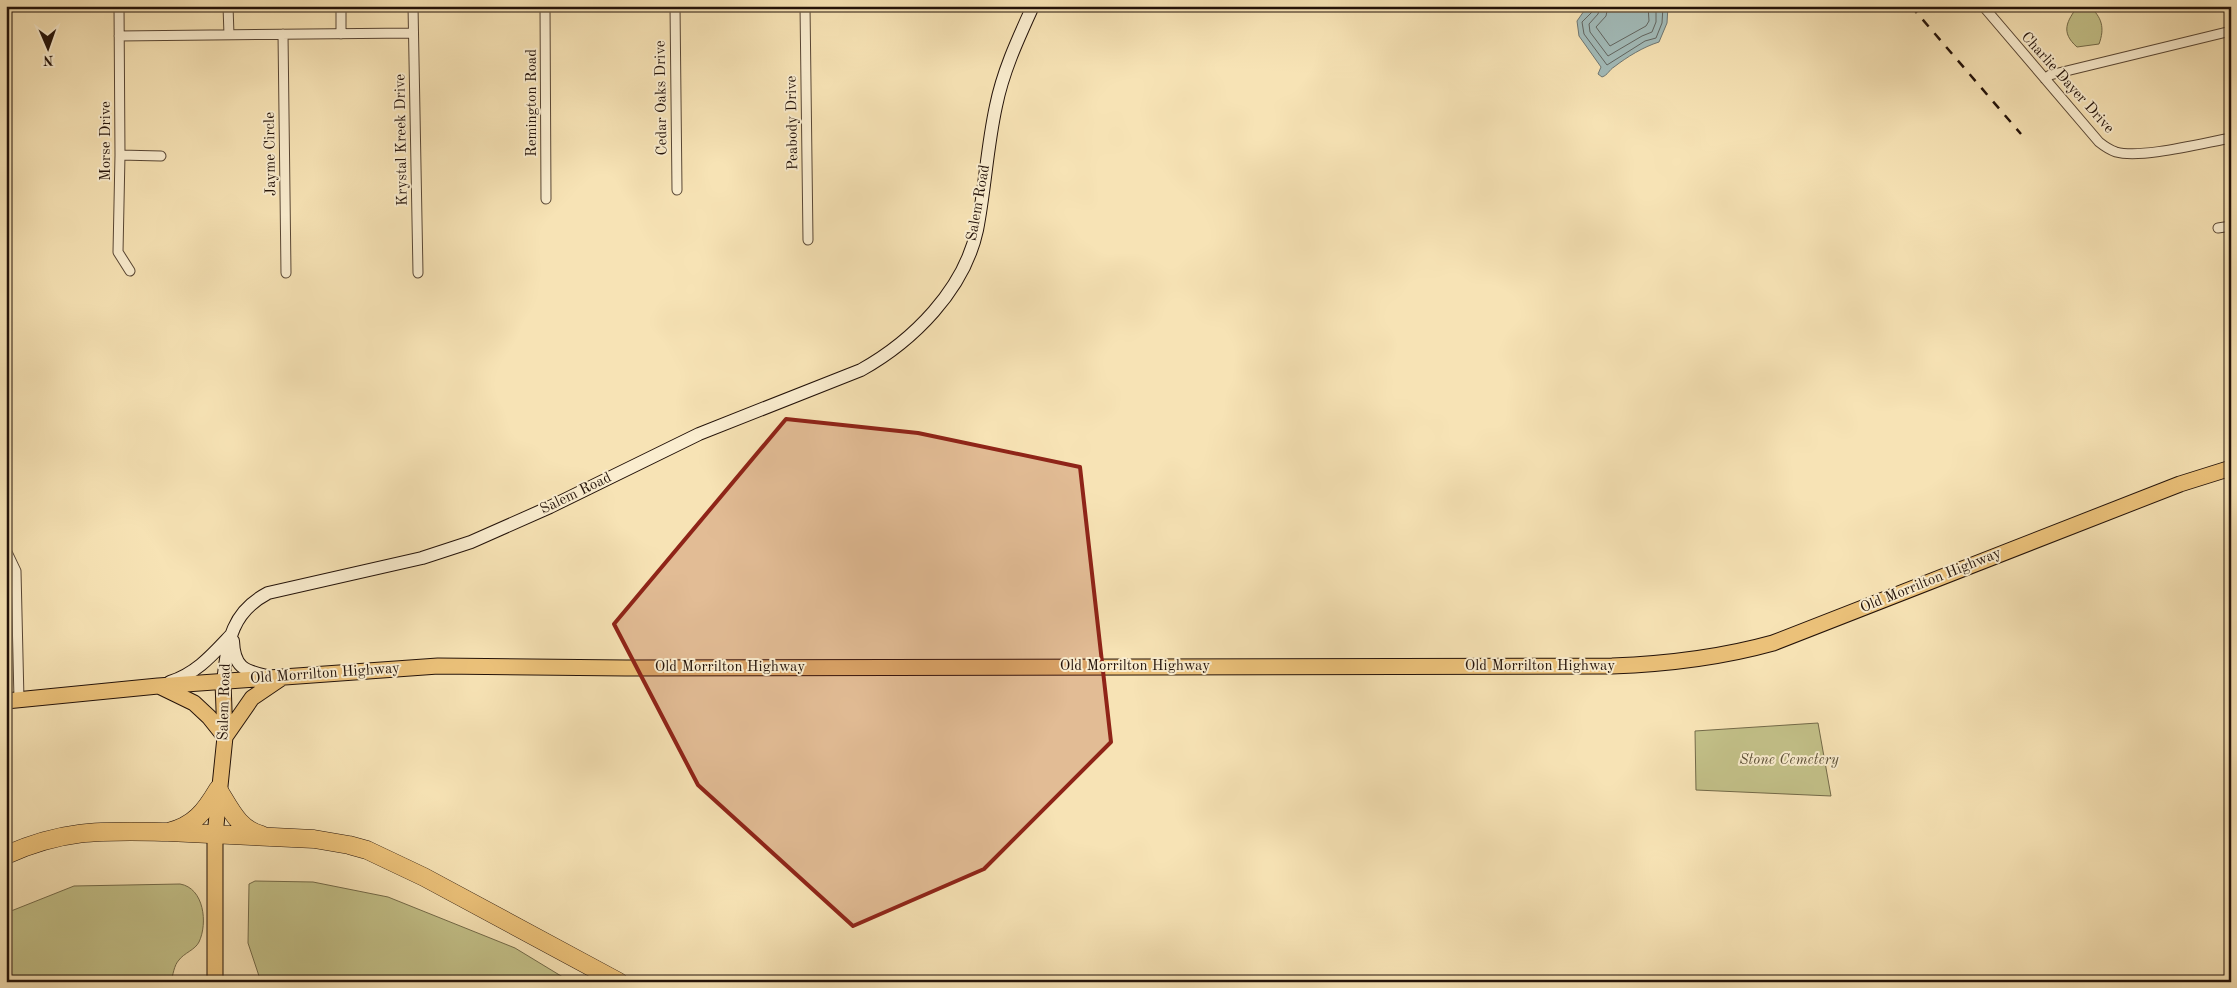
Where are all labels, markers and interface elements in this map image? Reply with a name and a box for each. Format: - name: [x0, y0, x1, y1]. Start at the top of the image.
- north arrow: [22, 22, 72, 72]
- street label: Charlie Dayer Drive: [2018, 30, 2116, 137]
- street label: Cedar Oaks Drive: [653, 40, 671, 156]
- street label: Remington Road: [525, 49, 540, 157]
- text: N: [43, 53, 54, 67]
- street label: Krystal Kreek Drive: [393, 74, 411, 206]
- street label: Peabody Drive: [785, 75, 801, 171]
- street label: Morse Drive: [99, 101, 114, 181]
- street label: Jayme Circle: [263, 112, 279, 196]
- street label: Salem Road: [965, 164, 993, 242]
- street label: Salem Road: [538, 470, 614, 518]
- street label: Old Morrilton Highway: [1858, 546, 2004, 616]
- street label: Old Morrilton Highway: [1060, 659, 1210, 674]
- street label: Old Morrilton Highway: [1465, 659, 1615, 674]
- street label: Old Morrilton Highway: [655, 660, 805, 675]
- street label: Old Morrilton Highway: [249, 661, 401, 687]
- street label: Salem Road: [216, 663, 234, 741]
- park label: Stone Cemetery: [1739, 753, 1839, 768]

